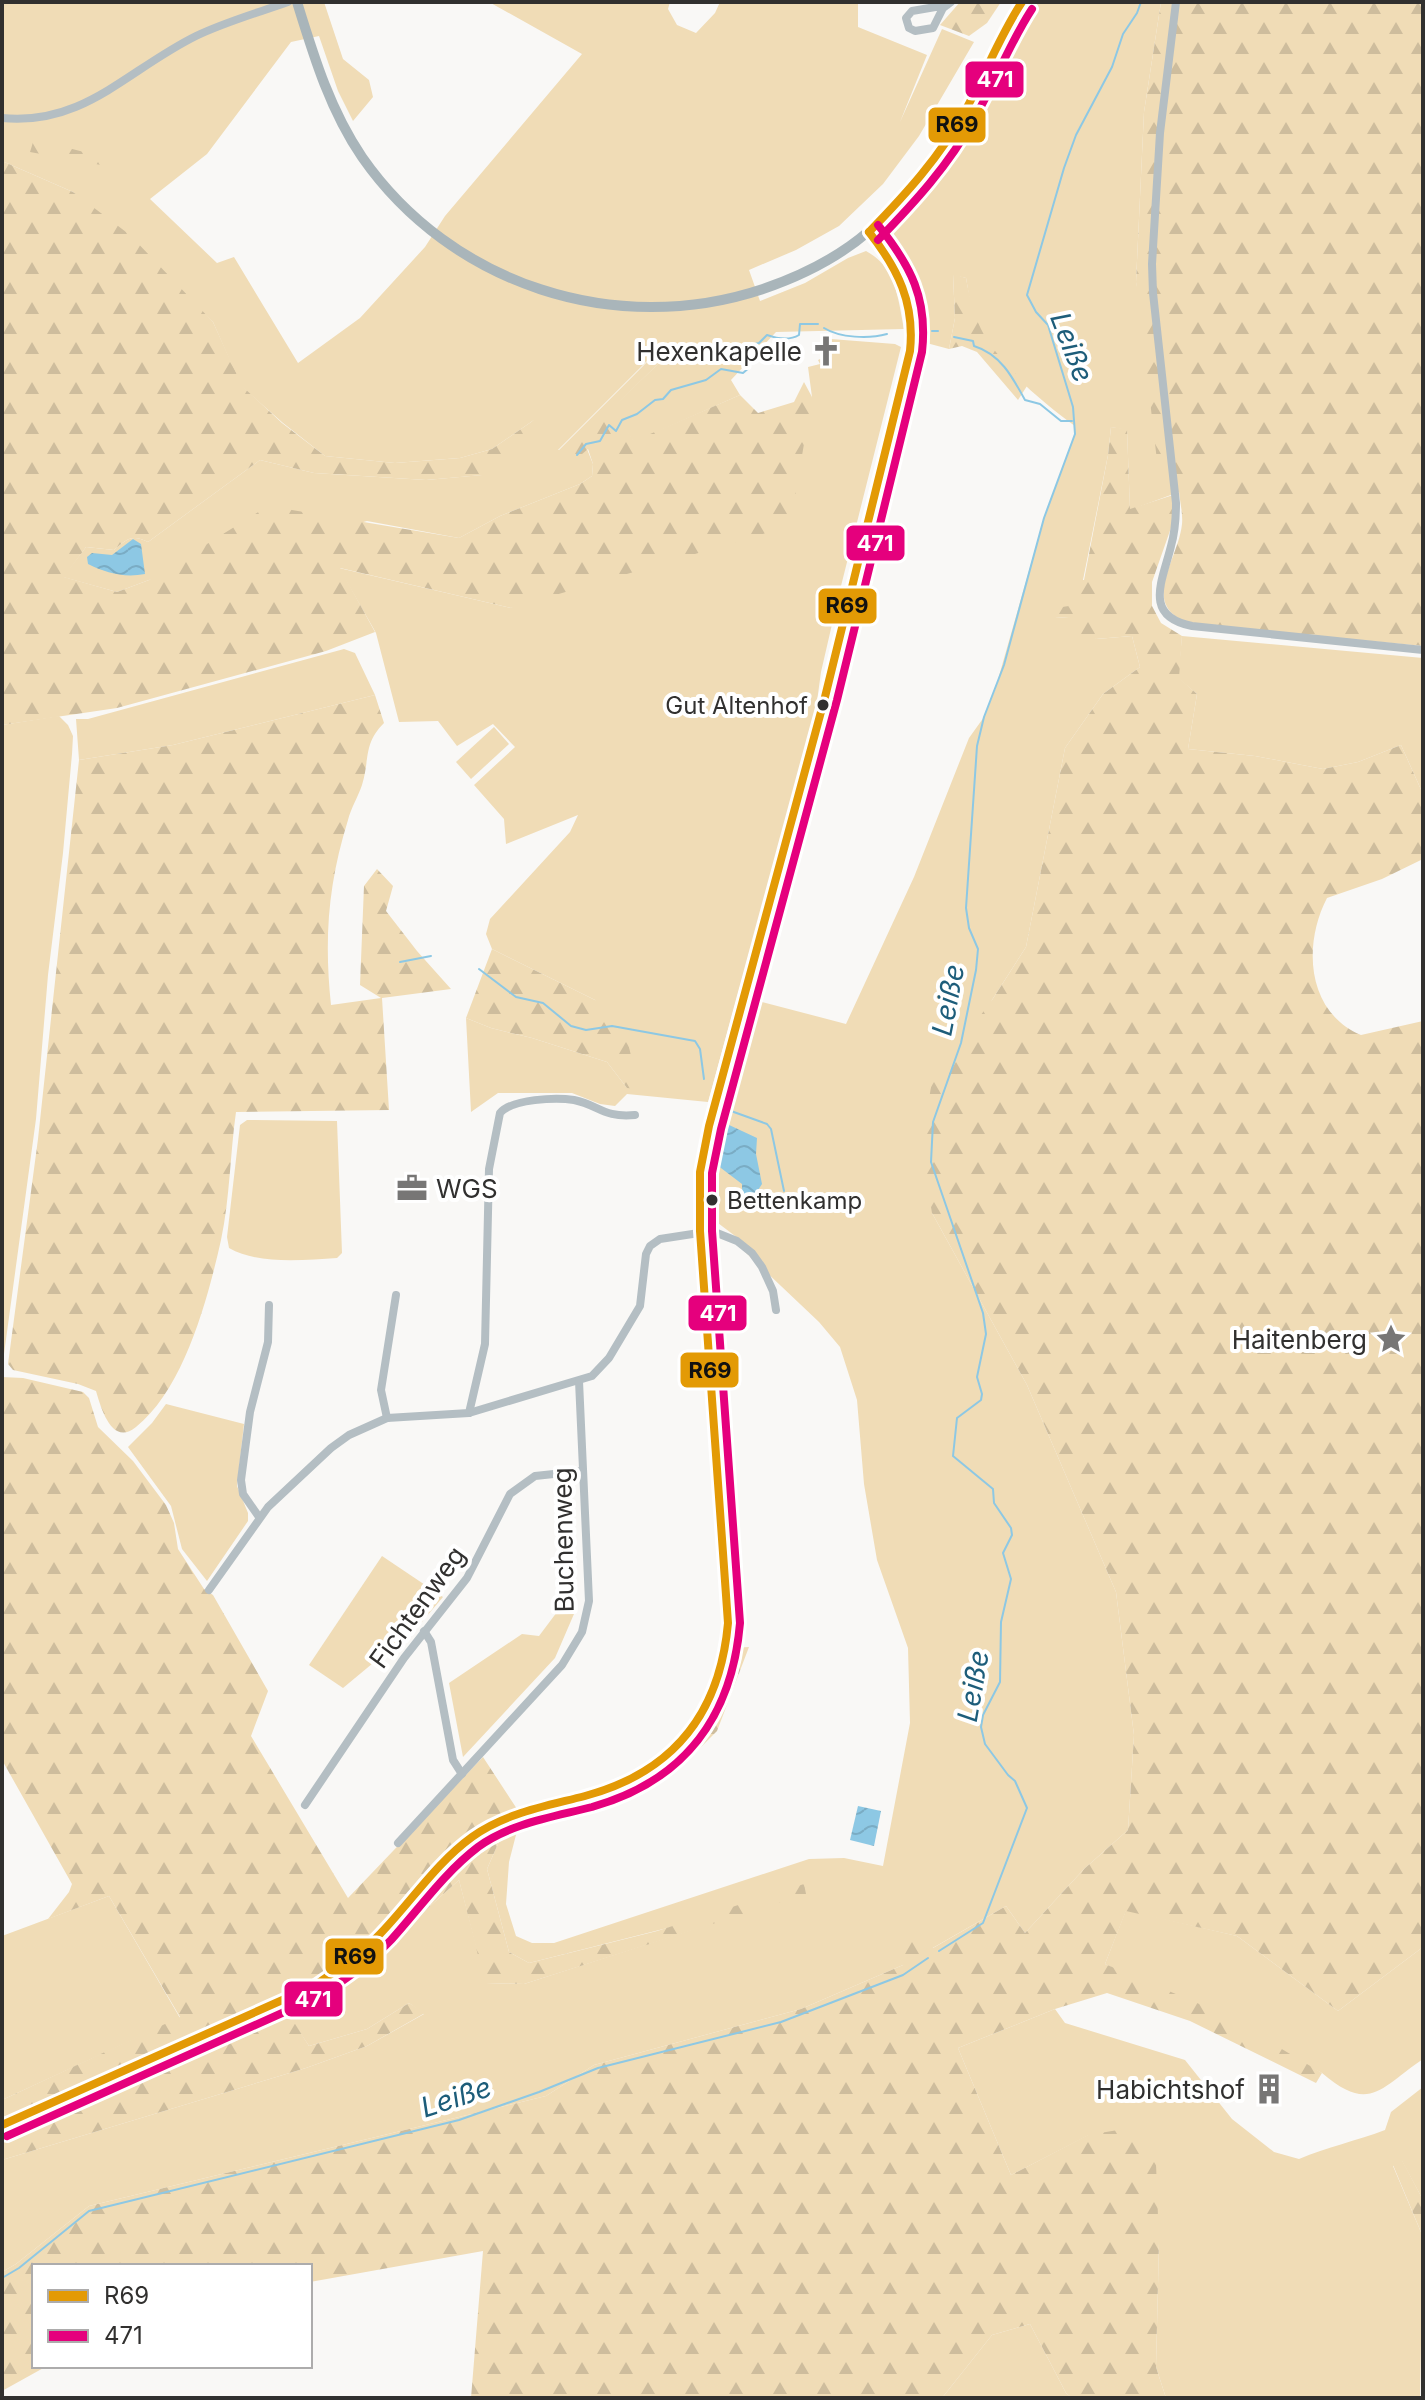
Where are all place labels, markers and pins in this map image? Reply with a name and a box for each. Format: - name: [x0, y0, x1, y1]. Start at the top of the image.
- church icon: Hexenkapelle: [809, 334, 843, 368]
- place label: Hexenkapelle: [636, 336, 802, 367]
- place label: Gut Altenhof: [665, 691, 808, 720]
- marker: Gut Altenhof: [815, 697, 831, 713]
- office icon: WGS: [395, 1171, 429, 1205]
- place label: WGS: [436, 1173, 498, 1204]
- place label: Bettenkamp: [727, 1186, 862, 1215]
- marker: Bettenkamp: [704, 1192, 720, 1208]
- place icon: Haitenberg: [1374, 1322, 1408, 1356]
- place label: Haitenberg: [1232, 1324, 1367, 1355]
- building icon: Habichtshof: [1252, 2072, 1286, 2106]
- place label: Habichtshof: [1096, 2074, 1245, 2105]

